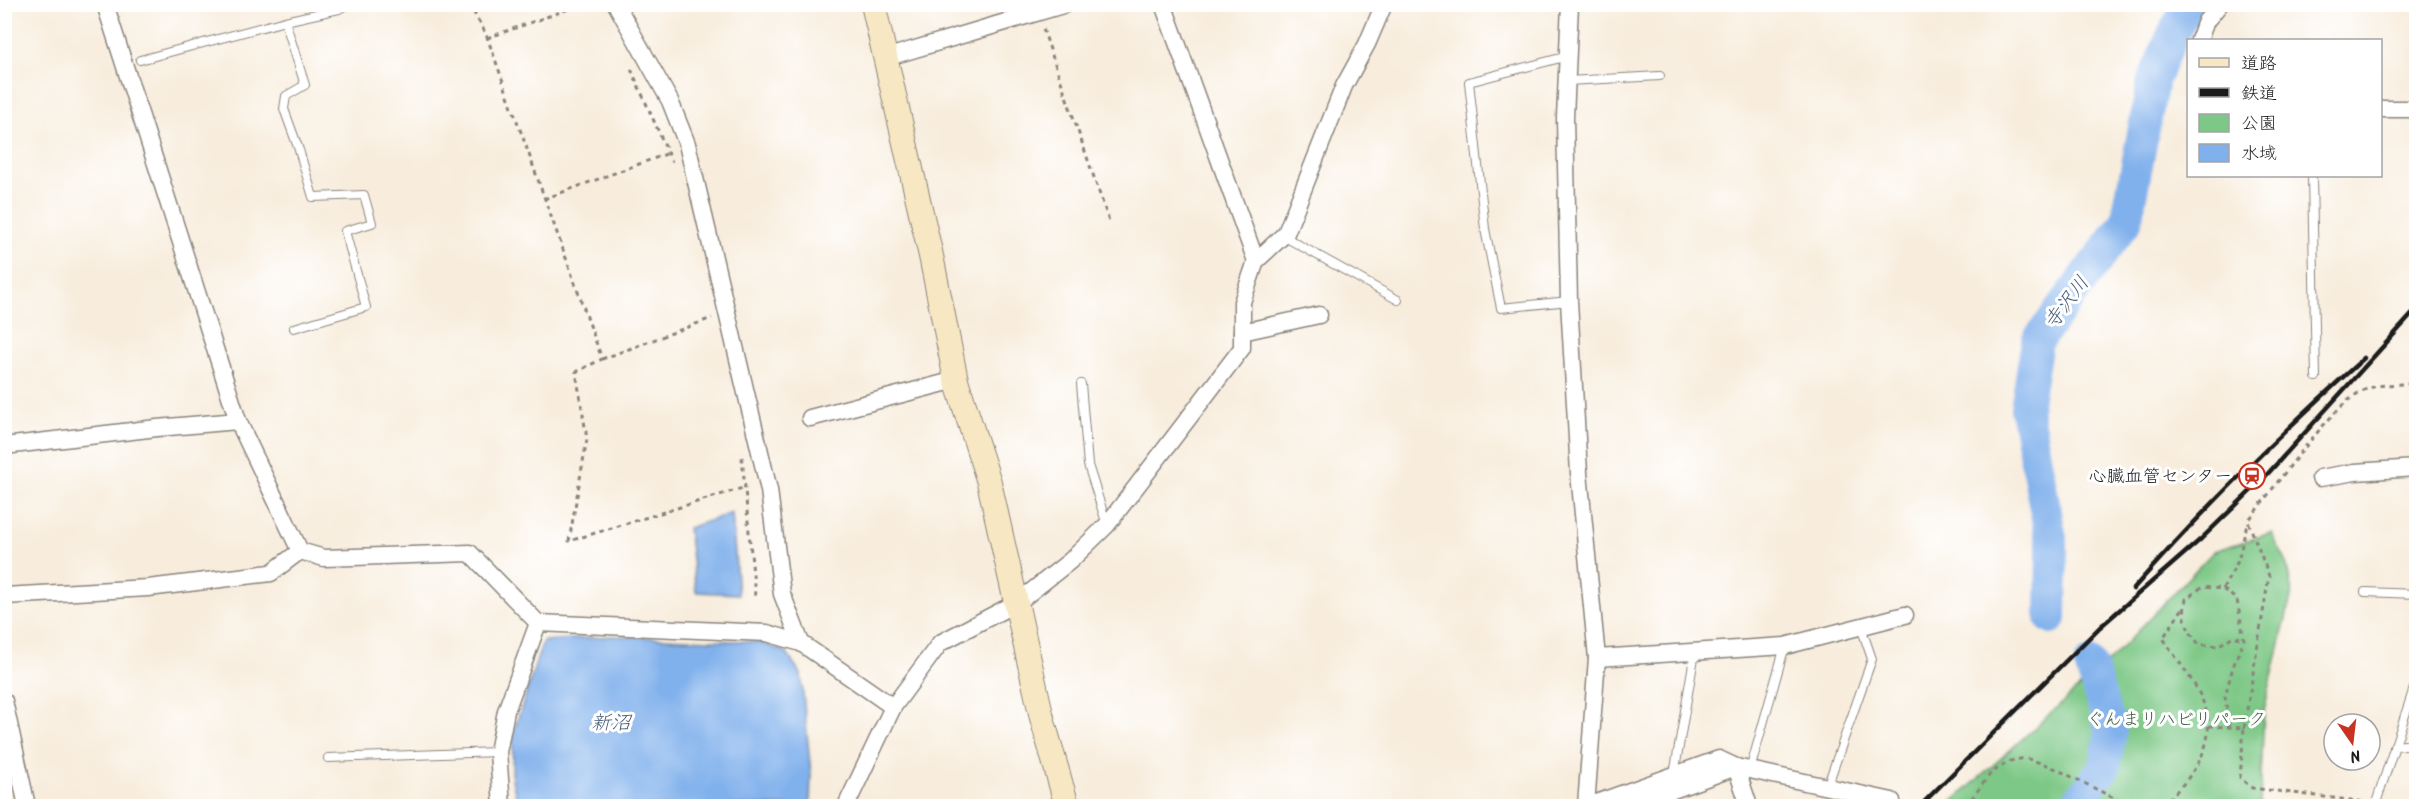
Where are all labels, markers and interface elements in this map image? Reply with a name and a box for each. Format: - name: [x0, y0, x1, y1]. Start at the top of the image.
- legend: [2187, 39, 2382, 177]
- text: 道路: [2241, 50, 2277, 79]
- text: 鉄道: [2241, 80, 2277, 109]
- text: 公園: [2241, 110, 2277, 139]
- text: 水域: [2241, 140, 2277, 169]
- water label: 寺沢川: [2037, 270, 2098, 337]
- station icon: 心臓血管センター: [2237, 461, 2267, 491]
- place label: 心臓血管センター: [2089, 463, 2232, 492]
- park label: ぐんまリハビリパーク: [2086, 706, 2266, 735]
- water label: 新沼: [591, 708, 633, 740]
- north arrow: [2322, 712, 2382, 772]
- text: N: [2347, 742, 2363, 768]

